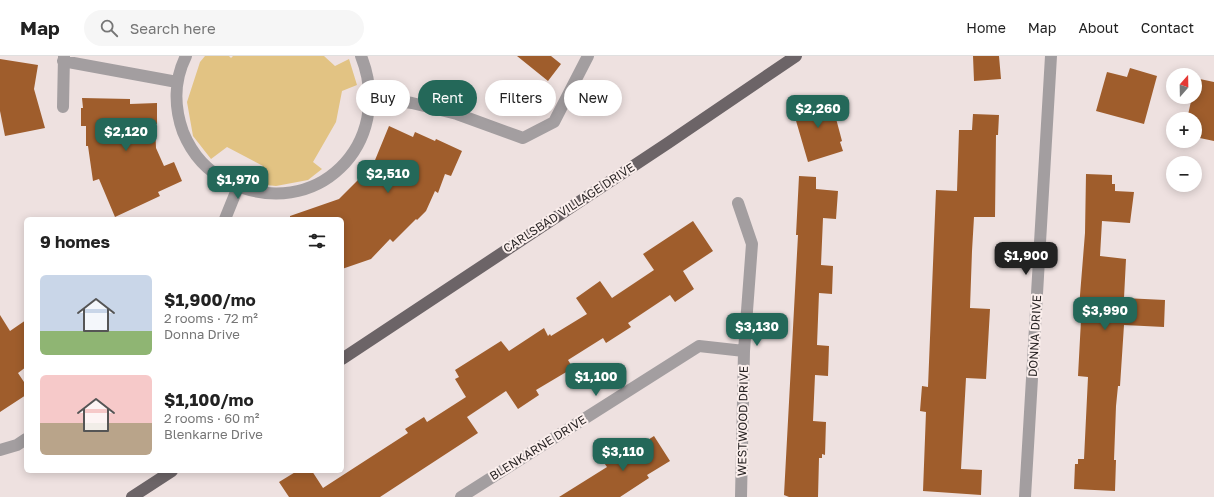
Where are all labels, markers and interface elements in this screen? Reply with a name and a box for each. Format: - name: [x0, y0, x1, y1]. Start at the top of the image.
- search box: [84, 10, 364, 46]
- text: Map: [20, 16, 60, 39]
- icon: search: [98, 17, 120, 39]
- text: Search here: [130, 19, 216, 37]
- text: Home: [966, 19, 1006, 36]
- text: Map: [1028, 19, 1056, 36]
- text: About: [1078, 19, 1119, 36]
- text: Contact: [1141, 19, 1194, 36]
- north arrow: [1166, 68, 1202, 104]
- map controls: [1166, 68, 1202, 192]
- chip: Buy: [356, 80, 410, 116]
- chip: Rent: [418, 80, 477, 116]
- chip: Filters: [485, 80, 556, 116]
- chip: New: [564, 80, 622, 116]
- pin: $2,260: [785, 95, 851, 129]
- text: $2,260: [795, 100, 841, 116]
- button: +: [1166, 112, 1202, 148]
- pin: $2,120: [93, 118, 159, 152]
- text: $2,120: [104, 123, 148, 139]
- button: −: [1166, 156, 1202, 192]
- street label: CARLSBAD VILLAGE DRIVE: [500, 159, 637, 256]
- pin: $2,510: [355, 160, 421, 194]
- text: $2,510: [366, 165, 410, 181]
- pin: $1,970: [205, 166, 271, 200]
- text: $1,970: [216, 171, 260, 187]
- icon: filters: [306, 230, 328, 252]
- text: 9 homes: [40, 231, 110, 252]
- pin: $1,900: [993, 242, 1059, 276]
- text: $1,900: [1004, 247, 1048, 263]
- text: $1,900/mo: [164, 289, 256, 310]
- icon: home: [72, 291, 120, 339]
- street label: DONNA DRIVE: [1025, 295, 1044, 377]
- pin: $3,990: [1072, 297, 1138, 331]
- text: $3,990: [1082, 302, 1128, 318]
- text: 2 rooms · 72 m²: [164, 310, 258, 326]
- pin: $3,130: [724, 313, 790, 347]
- text: $3,130: [735, 318, 779, 334]
- text: Donna Drive: [164, 326, 240, 342]
- pin: $1,100: [563, 363, 629, 397]
- street label: WESTWOOD DRIVE: [734, 366, 751, 476]
- text: $1,100: [574, 368, 618, 384]
- text: $1,100/mo: [164, 389, 254, 410]
- icon: home: [72, 391, 120, 439]
- text: 2 rooms · 60 m²: [164, 410, 260, 426]
- street label: BLENKARNE DRIVE: [487, 412, 589, 483]
- text: Blenkarne Drive: [164, 426, 263, 442]
- pin: $3,110: [590, 438, 656, 472]
- text: $3,110: [602, 443, 644, 459]

